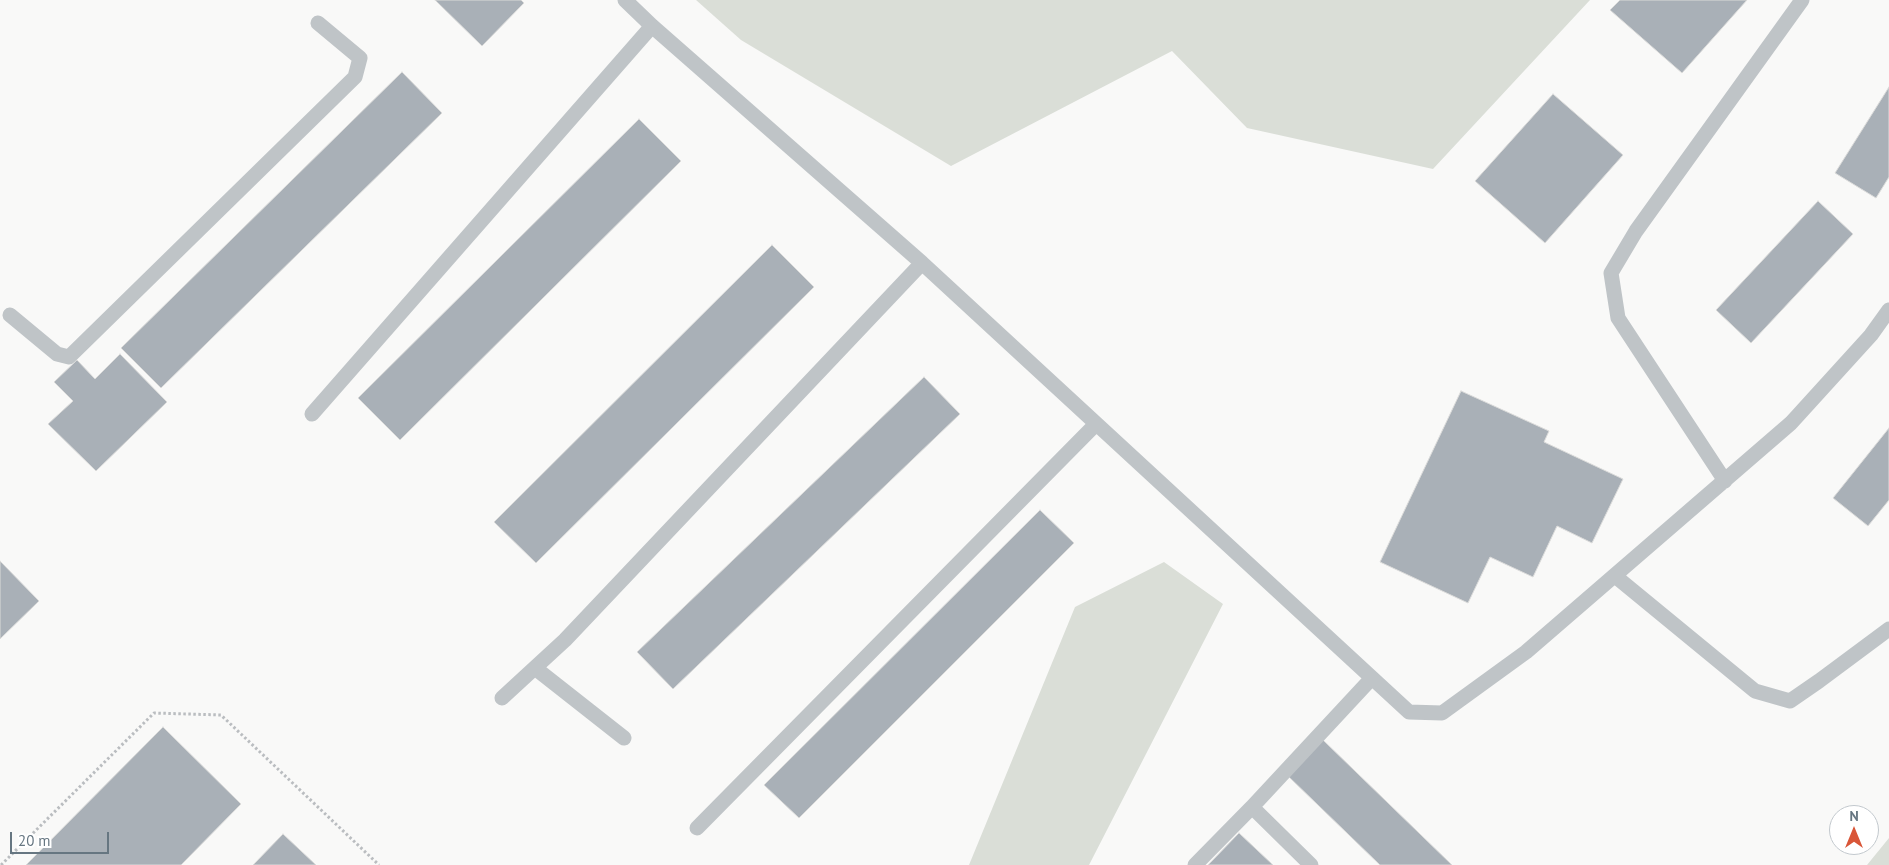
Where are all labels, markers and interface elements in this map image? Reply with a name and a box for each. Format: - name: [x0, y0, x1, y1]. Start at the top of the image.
- north arrow: [1829, 805, 1879, 855]
- text: N: [1849, 807, 1859, 825]
- scale bar: [12, 822, 111, 854]
- text: 20 m: [18, 831, 51, 850]

